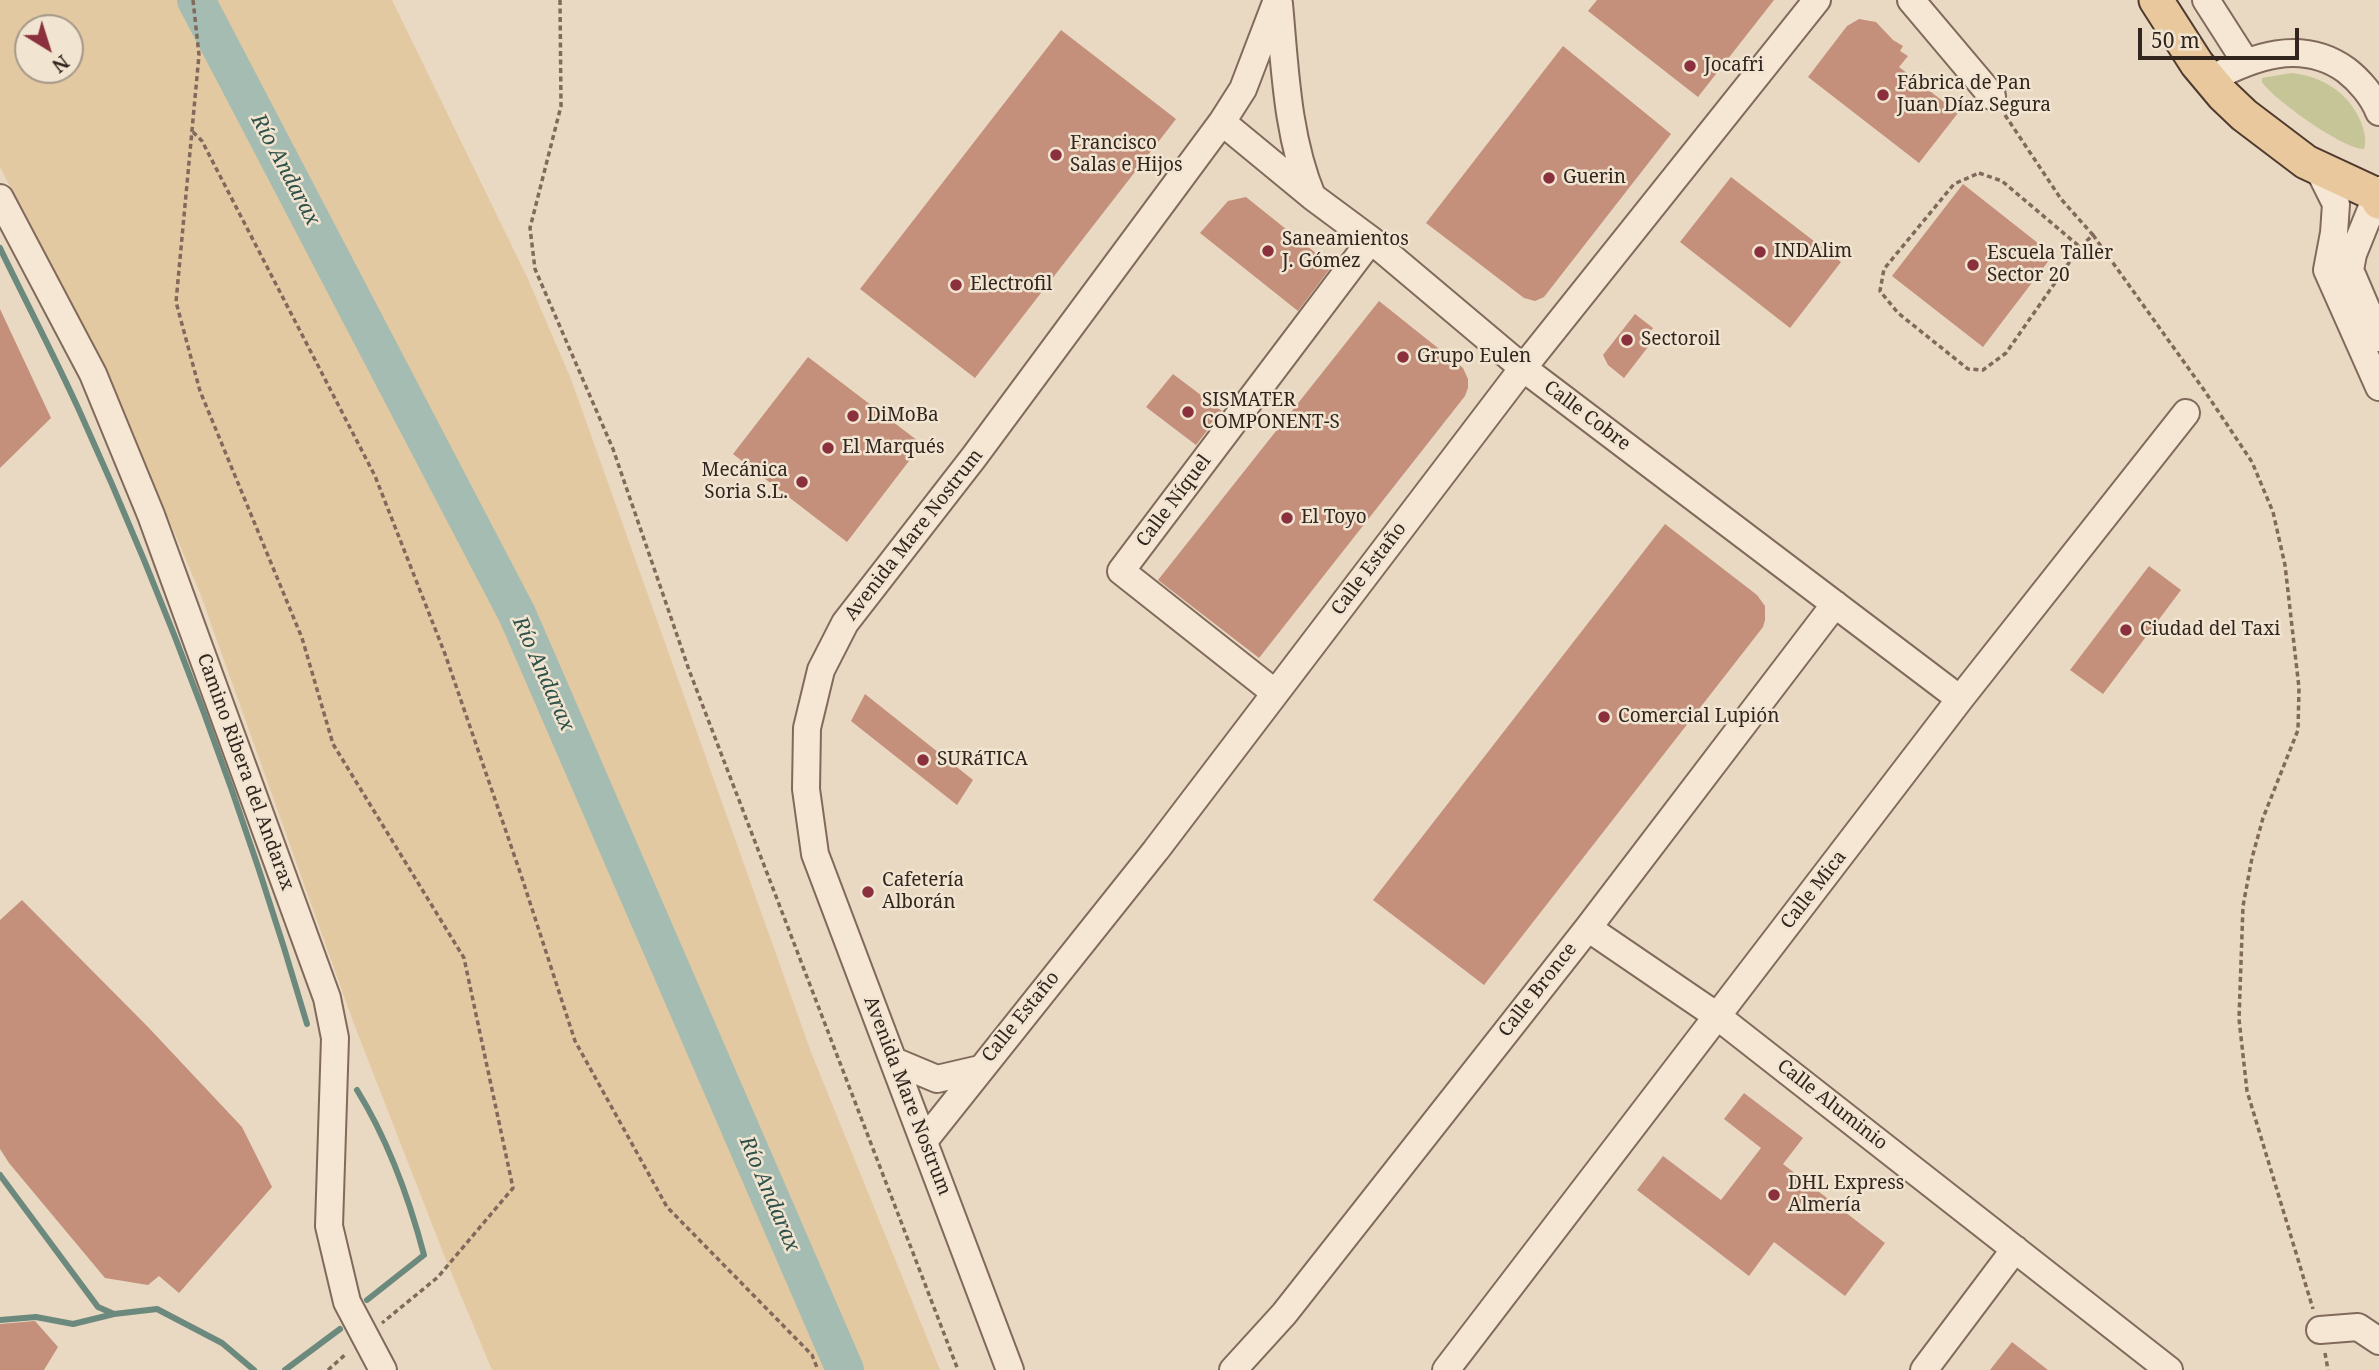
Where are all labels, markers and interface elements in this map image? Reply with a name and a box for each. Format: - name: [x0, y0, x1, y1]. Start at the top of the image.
- north arrow: [14, 14, 84, 84]
- scale bar: [2141, 14, 2302, 58]
- text: 50 m: [2151, 26, 2200, 54]
- text: N: [47, 49, 75, 79]
- place label: Jocafri: [1704, 55, 1764, 77]
- marker: Jocafri: [1682, 58, 1698, 74]
- place label: Fábrica de Pan Juan Díaz Segura: [1897, 73, 2051, 117]
- marker: Fábrica de Pan Juan Díaz Segura: [1875, 87, 1891, 103]
- water label: Río Andarax: [245, 110, 325, 230]
- place label: Francisco Salas e Hijos: [1070, 133, 1183, 177]
- marker: Francisco Salas e Hijos: [1048, 147, 1064, 163]
- place label: Guerin: [1563, 167, 1626, 189]
- marker: Guerin: [1541, 170, 1557, 186]
- place label: Saneamientos J. Gómez: [1282, 229, 1409, 273]
- place label: INDAlim: [1774, 241, 1852, 263]
- marker: Saneamientos J. Gómez: [1260, 243, 1276, 259]
- place label: Escuela Taller Sector 20: [1987, 243, 2113, 287]
- marker: INDAlim: [1752, 244, 1768, 260]
- marker: Escuela Taller Sector 20: [1965, 257, 1981, 273]
- place label: Electrofil: [970, 274, 1052, 296]
- marker: Electrofil: [948, 277, 964, 293]
- place label: Sectoroil: [1641, 329, 1720, 351]
- marker: Sectoroil: [1619, 332, 1635, 348]
- place label: Grupo Eulen: [1417, 346, 1531, 368]
- marker: Grupo Eulen: [1395, 349, 1411, 365]
- street label: Calle Cobre: [1539, 376, 1635, 456]
- place label: SISMATER COMPONENT-S: [1202, 390, 1340, 434]
- marker: SISMATER COMPONENT-S: [1180, 404, 1196, 420]
- place label: DiMoBa: [867, 405, 939, 427]
- marker: DiMoBa: [845, 408, 861, 424]
- place label: El Marqués: [842, 437, 945, 459]
- marker: El Marqués: [820, 440, 836, 456]
- street label: Avenida Mare Nostrum: [840, 445, 988, 625]
- street label: Calle Níquel: [1132, 450, 1216, 552]
- place label: Mecánica Soria S.L.: [702, 460, 788, 504]
- marker: Mecánica Soria S.L.: [794, 474, 810, 490]
- place label: El Toyo: [1301, 507, 1367, 529]
- marker: El Toyo: [1279, 510, 1295, 526]
- street label: Calle Estaño: [1327, 518, 1411, 620]
- water label: Río Andarax: [507, 613, 579, 735]
- place label: Ciudad del Taxi: [2140, 619, 2280, 641]
- marker: Ciudad del Taxi: [2118, 622, 2134, 638]
- street label: Camino Ribera del Andarax: [192, 651, 298, 893]
- place label: Comercial Lupión: [1618, 706, 1780, 728]
- marker: Comercial Lupión: [1596, 709, 1612, 725]
- place label: SURáTICA: [937, 749, 1028, 771]
- marker: SURáTICA: [915, 752, 931, 768]
- street label: Calle Mica: [1776, 846, 1852, 934]
- place label: Cafetería Alborán: [882, 870, 964, 914]
- marker: Cafetería Alborán: [860, 884, 876, 900]
- street label: Calle Bronce: [1494, 938, 1582, 1042]
- street label: Calle Estaño: [977, 967, 1065, 1067]
- street label: Avenida Mare Nostrum: [858, 993, 956, 1199]
- street label: Calle Aluminio: [1772, 1055, 1892, 1155]
- water label: Río Andarax: [733, 1133, 805, 1255]
- place label: DHL Express Almería: [1788, 1173, 1904, 1217]
- marker: DHL Express Almería: [1766, 1187, 1782, 1203]

